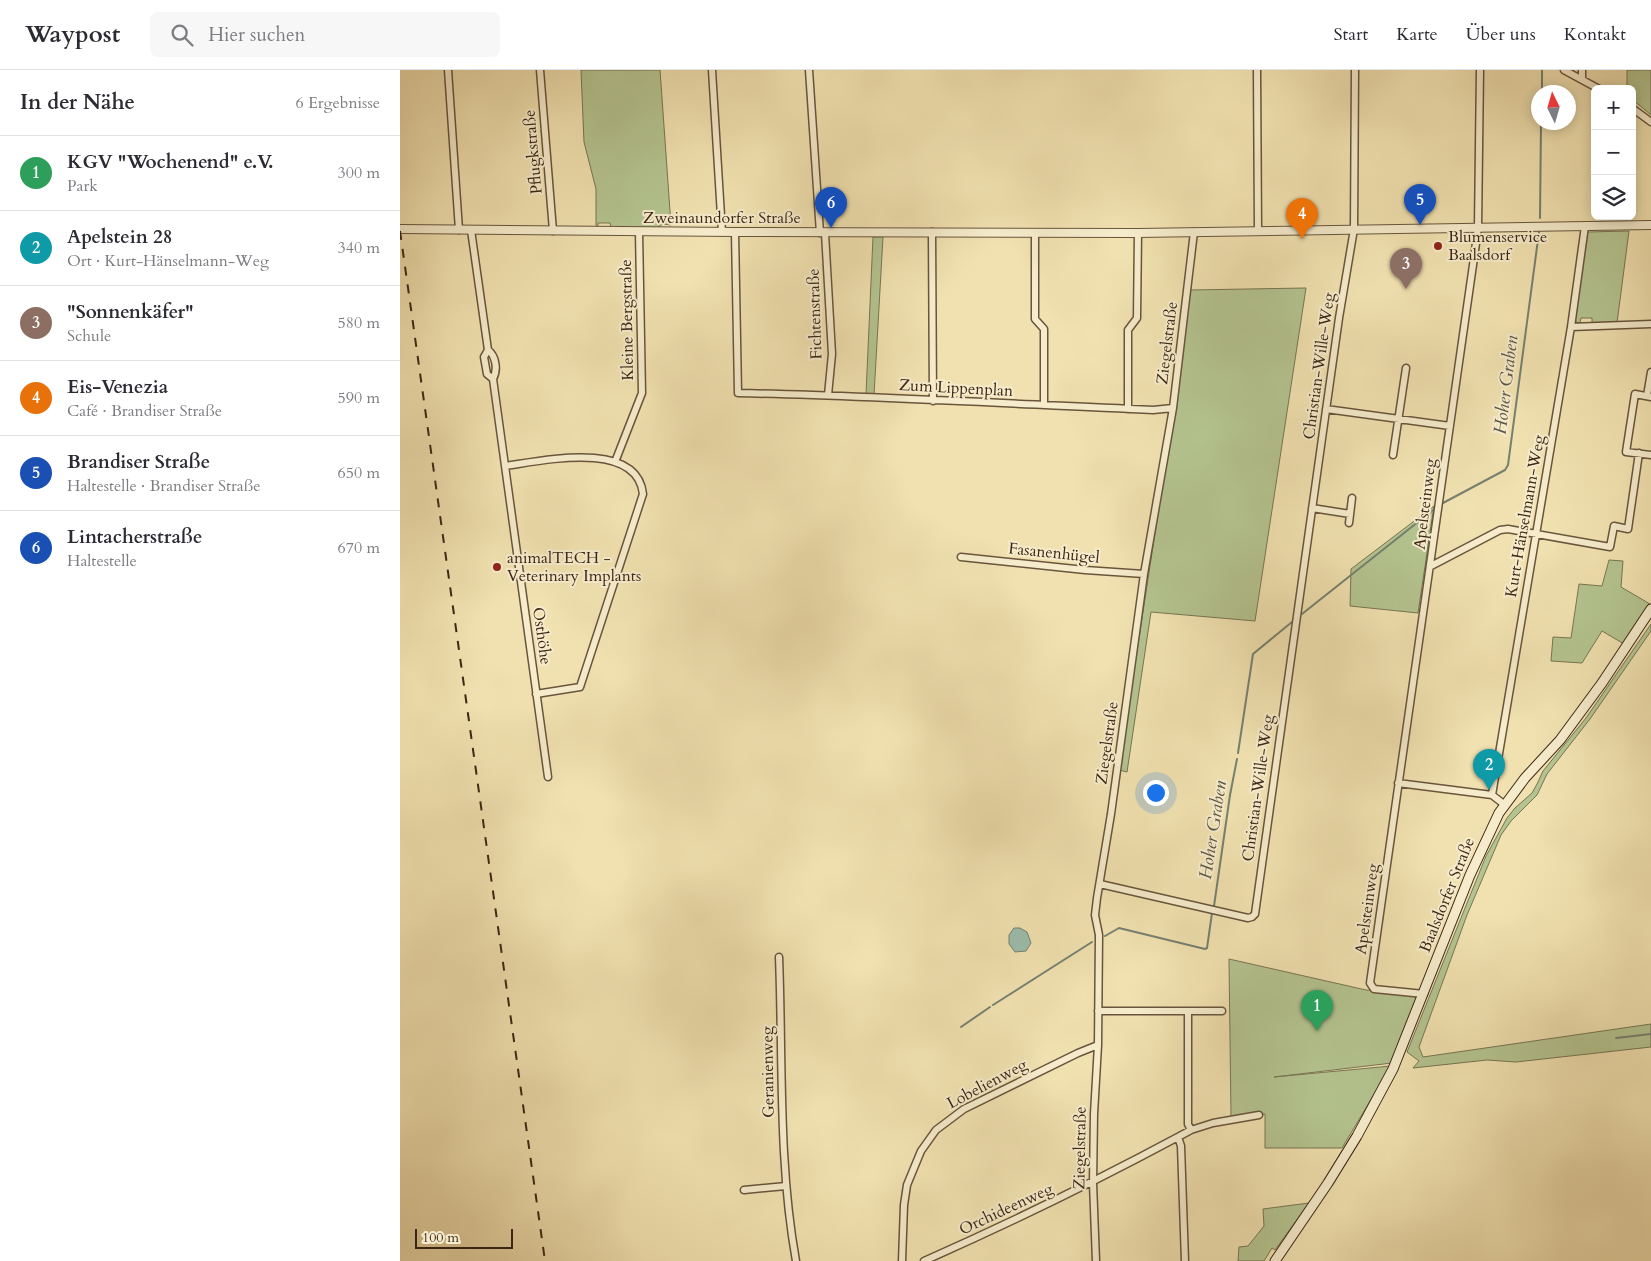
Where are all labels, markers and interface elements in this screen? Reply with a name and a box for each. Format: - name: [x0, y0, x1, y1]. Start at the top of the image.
- search box: [150, 12, 500, 57]
- text: Waypost: [25, 18, 120, 51]
- icon: search: [168, 21, 196, 49]
- text: Hier suchen: [208, 22, 305, 48]
- text: Start: [1333, 22, 1368, 47]
- text: Karte: [1396, 22, 1438, 47]
- text: Über uns: [1466, 22, 1536, 47]
- text: Kontakt: [1564, 22, 1626, 47]
- north arrow: [1531, 85, 1576, 130]
- map controls: [1591, 85, 1636, 220]
- button: +: [1591, 85, 1636, 130]
- text: In der Nähe: [20, 88, 135, 117]
- text: 6 Ergebnisse: [295, 92, 380, 114]
- street label: Pflugkstraße: [518, 109, 548, 195]
- button: −: [1591, 130, 1636, 175]
- text: KGV "Wochenend" e.V.: [67, 149, 273, 175]
- text: 1: [32, 162, 40, 184]
- text: 300 m: [338, 162, 380, 184]
- text: Park: [67, 175, 98, 197]
- button: layers: [1591, 175, 1636, 220]
- pin: 5: [1404, 184, 1436, 225]
- pin: 6: [815, 187, 847, 228]
- pin: 4: [1286, 198, 1318, 239]
- street label: Zweinaundorfer Straße: [643, 207, 801, 229]
- text: Apelstein 28: [67, 224, 172, 250]
- place label: Blumenservice Baalsdorf: [1448, 226, 1547, 266]
- text: 2: [32, 237, 40, 259]
- text: 340 m: [338, 237, 380, 259]
- marker: Blumenservice Baalsdorf: [1432, 240, 1444, 252]
- pin: 3: [1390, 248, 1422, 289]
- text: Ort · Kurt-Hänselmann-Weg: [67, 250, 269, 272]
- street label: Kleine Bergstraße: [615, 259, 639, 381]
- street label: Fichtenstraße: [802, 268, 828, 360]
- street label: Christian-Wille-Weg: [1298, 291, 1340, 441]
- text: "Sonnenkäfer": [67, 299, 194, 325]
- street label: Ziegelstraße: [1151, 300, 1183, 386]
- text: 3: [32, 312, 40, 334]
- text: 580 m: [338, 312, 380, 334]
- text: Schule: [67, 325, 111, 347]
- water label: Hoher Graben: [1488, 334, 1525, 436]
- text: Eis-Venezia: [67, 374, 168, 400]
- street label: Zum Lippenplan: [898, 374, 1014, 402]
- text: 4: [32, 387, 40, 409]
- text: 590 m: [338, 387, 380, 409]
- text: Café · Brandiser Straße: [67, 400, 222, 422]
- street label: Kurt-Hänselmann-Weg: [1500, 433, 1550, 599]
- text: Brandiser Straße: [67, 449, 210, 475]
- street label: Apelsteinweg: [1409, 457, 1442, 551]
- text: 5: [32, 462, 40, 484]
- text: 650 m: [338, 462, 380, 484]
- text: Haltestelle · Brandiser Straße: [67, 475, 261, 497]
- text: Lintacherstraße: [67, 524, 202, 550]
- text: 6: [32, 537, 40, 559]
- text: 670 m: [338, 537, 380, 559]
- street label: Fasanenhügel: [1007, 537, 1101, 569]
- place label: animalTECH - Veterinary Implants: [507, 547, 641, 587]
- text: Haltestelle: [67, 550, 137, 572]
- marker: animalTECH - Veterinary Implants: [491, 561, 503, 573]
- street label: Osthöhe: [527, 606, 557, 666]
- street label: Ziegelstraße: [1090, 700, 1124, 786]
- street label: Christian-Wille-Weg: [1237, 713, 1279, 863]
- pin: 2: [1473, 749, 1505, 790]
- water label: Hoher Graben: [1193, 779, 1233, 881]
- your location: [1143, 780, 1169, 806]
- street label: Baalsdorfer Straße: [1414, 834, 1480, 956]
- street label: Apelsteinweg: [1350, 862, 1384, 956]
- pin: 1: [1301, 990, 1333, 1031]
- street label: Geranienweg: [756, 1026, 780, 1118]
- street label: Lobelienweg: [943, 1054, 1031, 1114]
- street label: Ziegelstraße: [1068, 1106, 1092, 1190]
- street label: Orchideenweg: [955, 1178, 1057, 1240]
- scale bar: [415, 1226, 512, 1249]
- text: 100 m: [422, 1228, 459, 1247]

